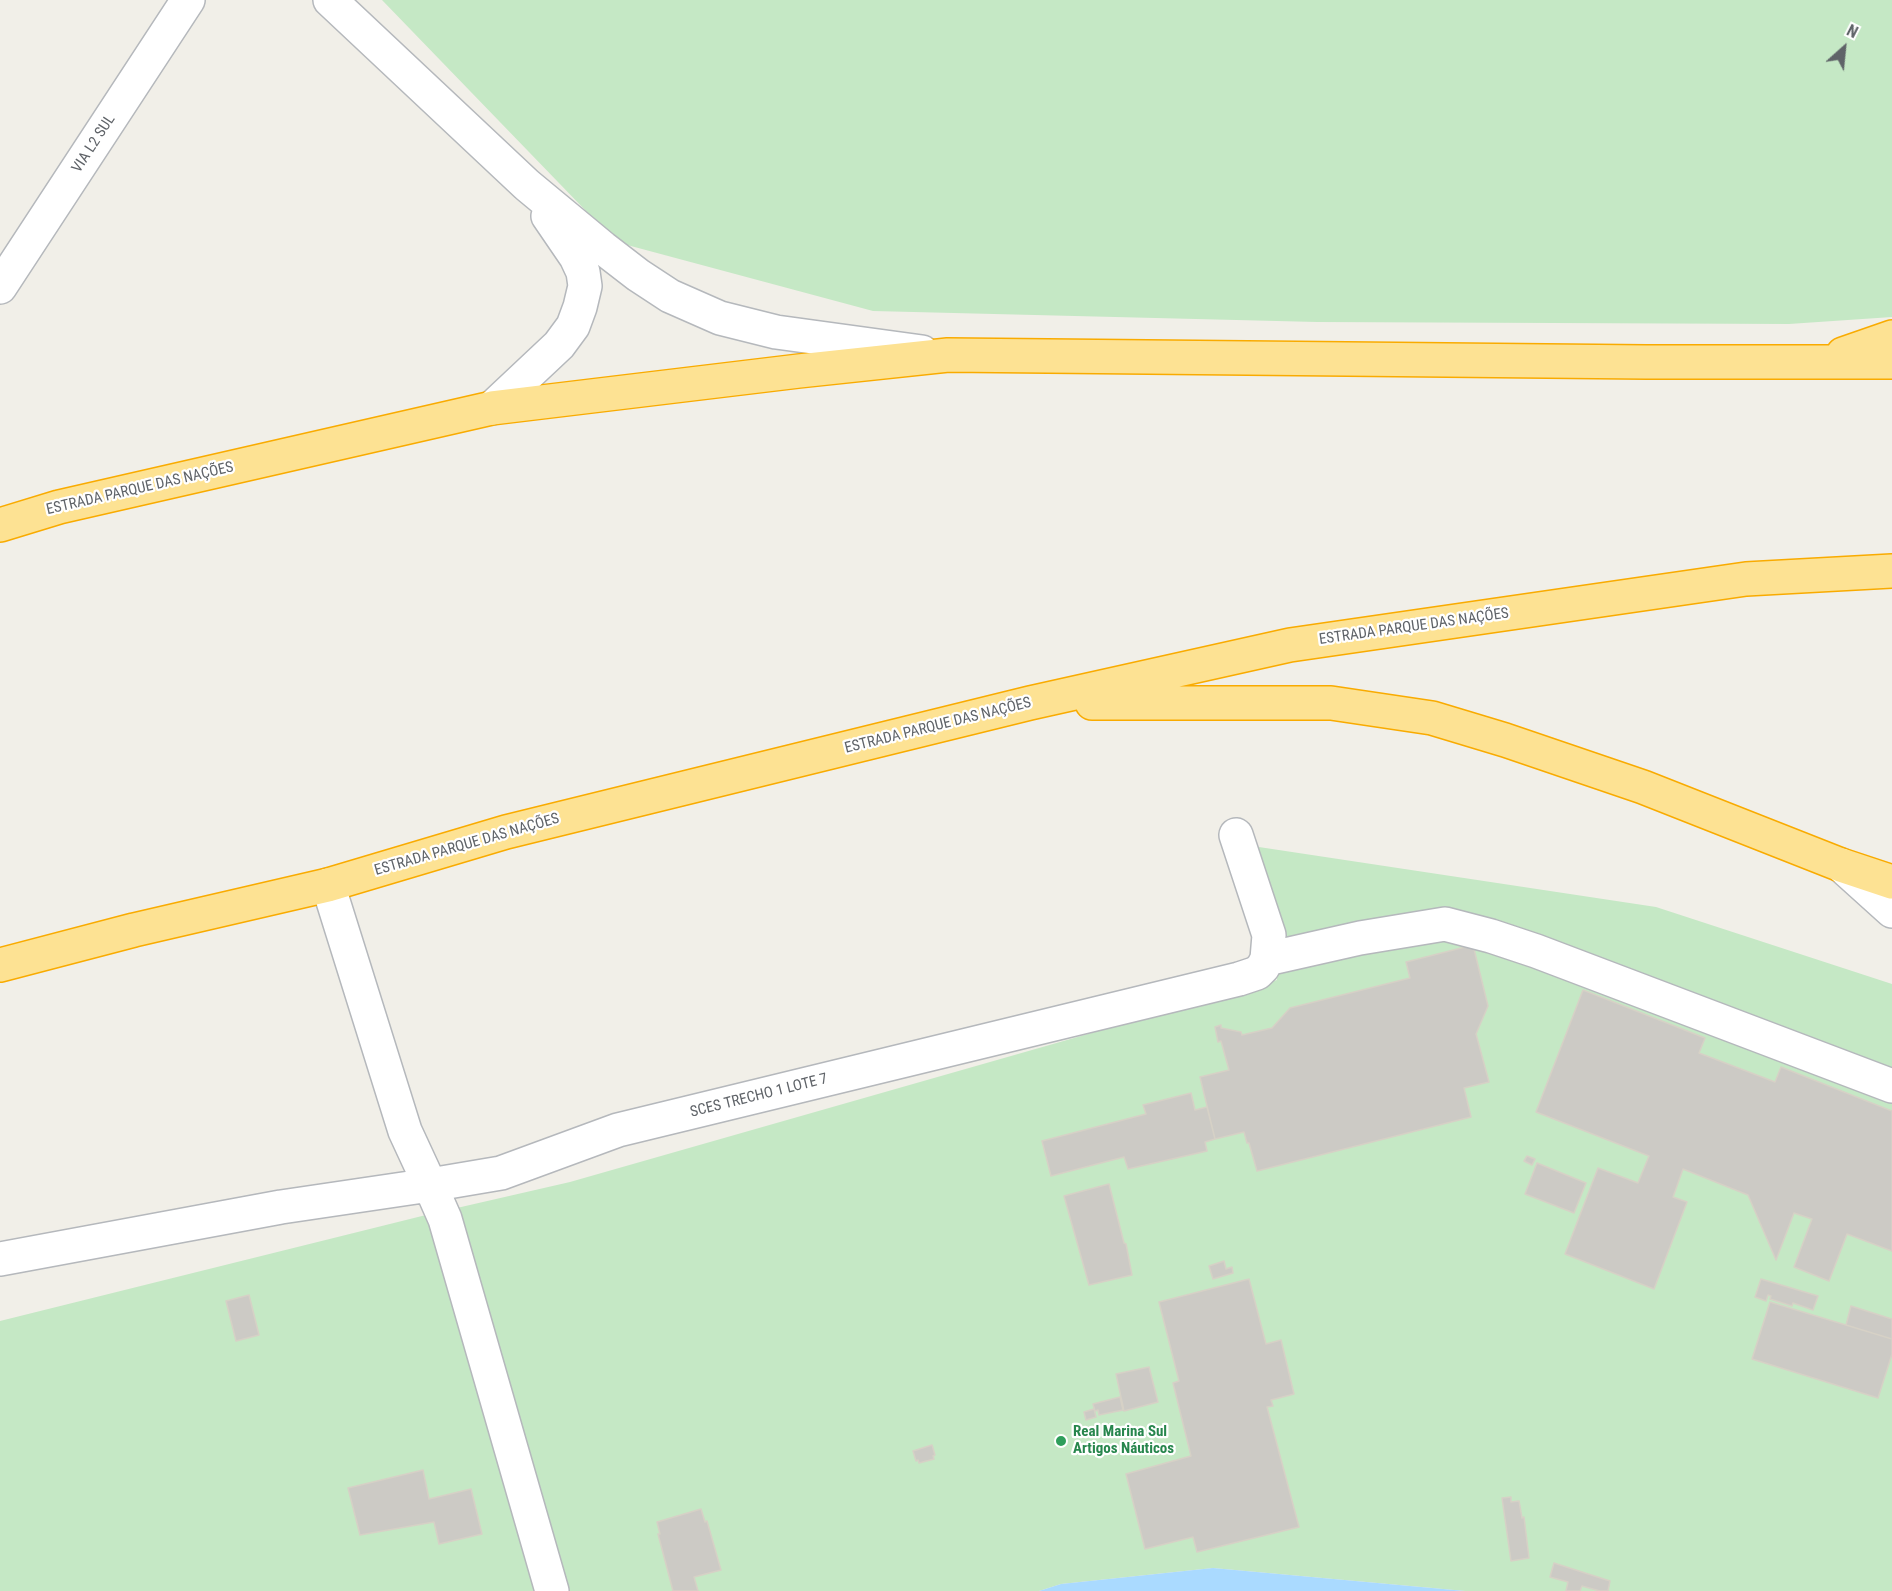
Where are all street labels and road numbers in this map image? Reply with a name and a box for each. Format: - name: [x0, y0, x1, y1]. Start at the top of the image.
- street label: VIA L2 SUL: [69, 112, 119, 176]
- street label: ESTRADA PARQUE DAS NAÇÕES: [45, 459, 235, 519]
- street label: ESTRADA PARQUE DAS NAÇÕES: [1318, 605, 1510, 649]
- street label: ESTRADA PARQUE DAS NAÇÕES: [843, 694, 1033, 758]
- street label: ESTRADA PARQUE DAS NAÇÕES: [373, 810, 561, 880]
- street label: SCES TRECHO 1 LOTE 7: [688, 1070, 830, 1122]

